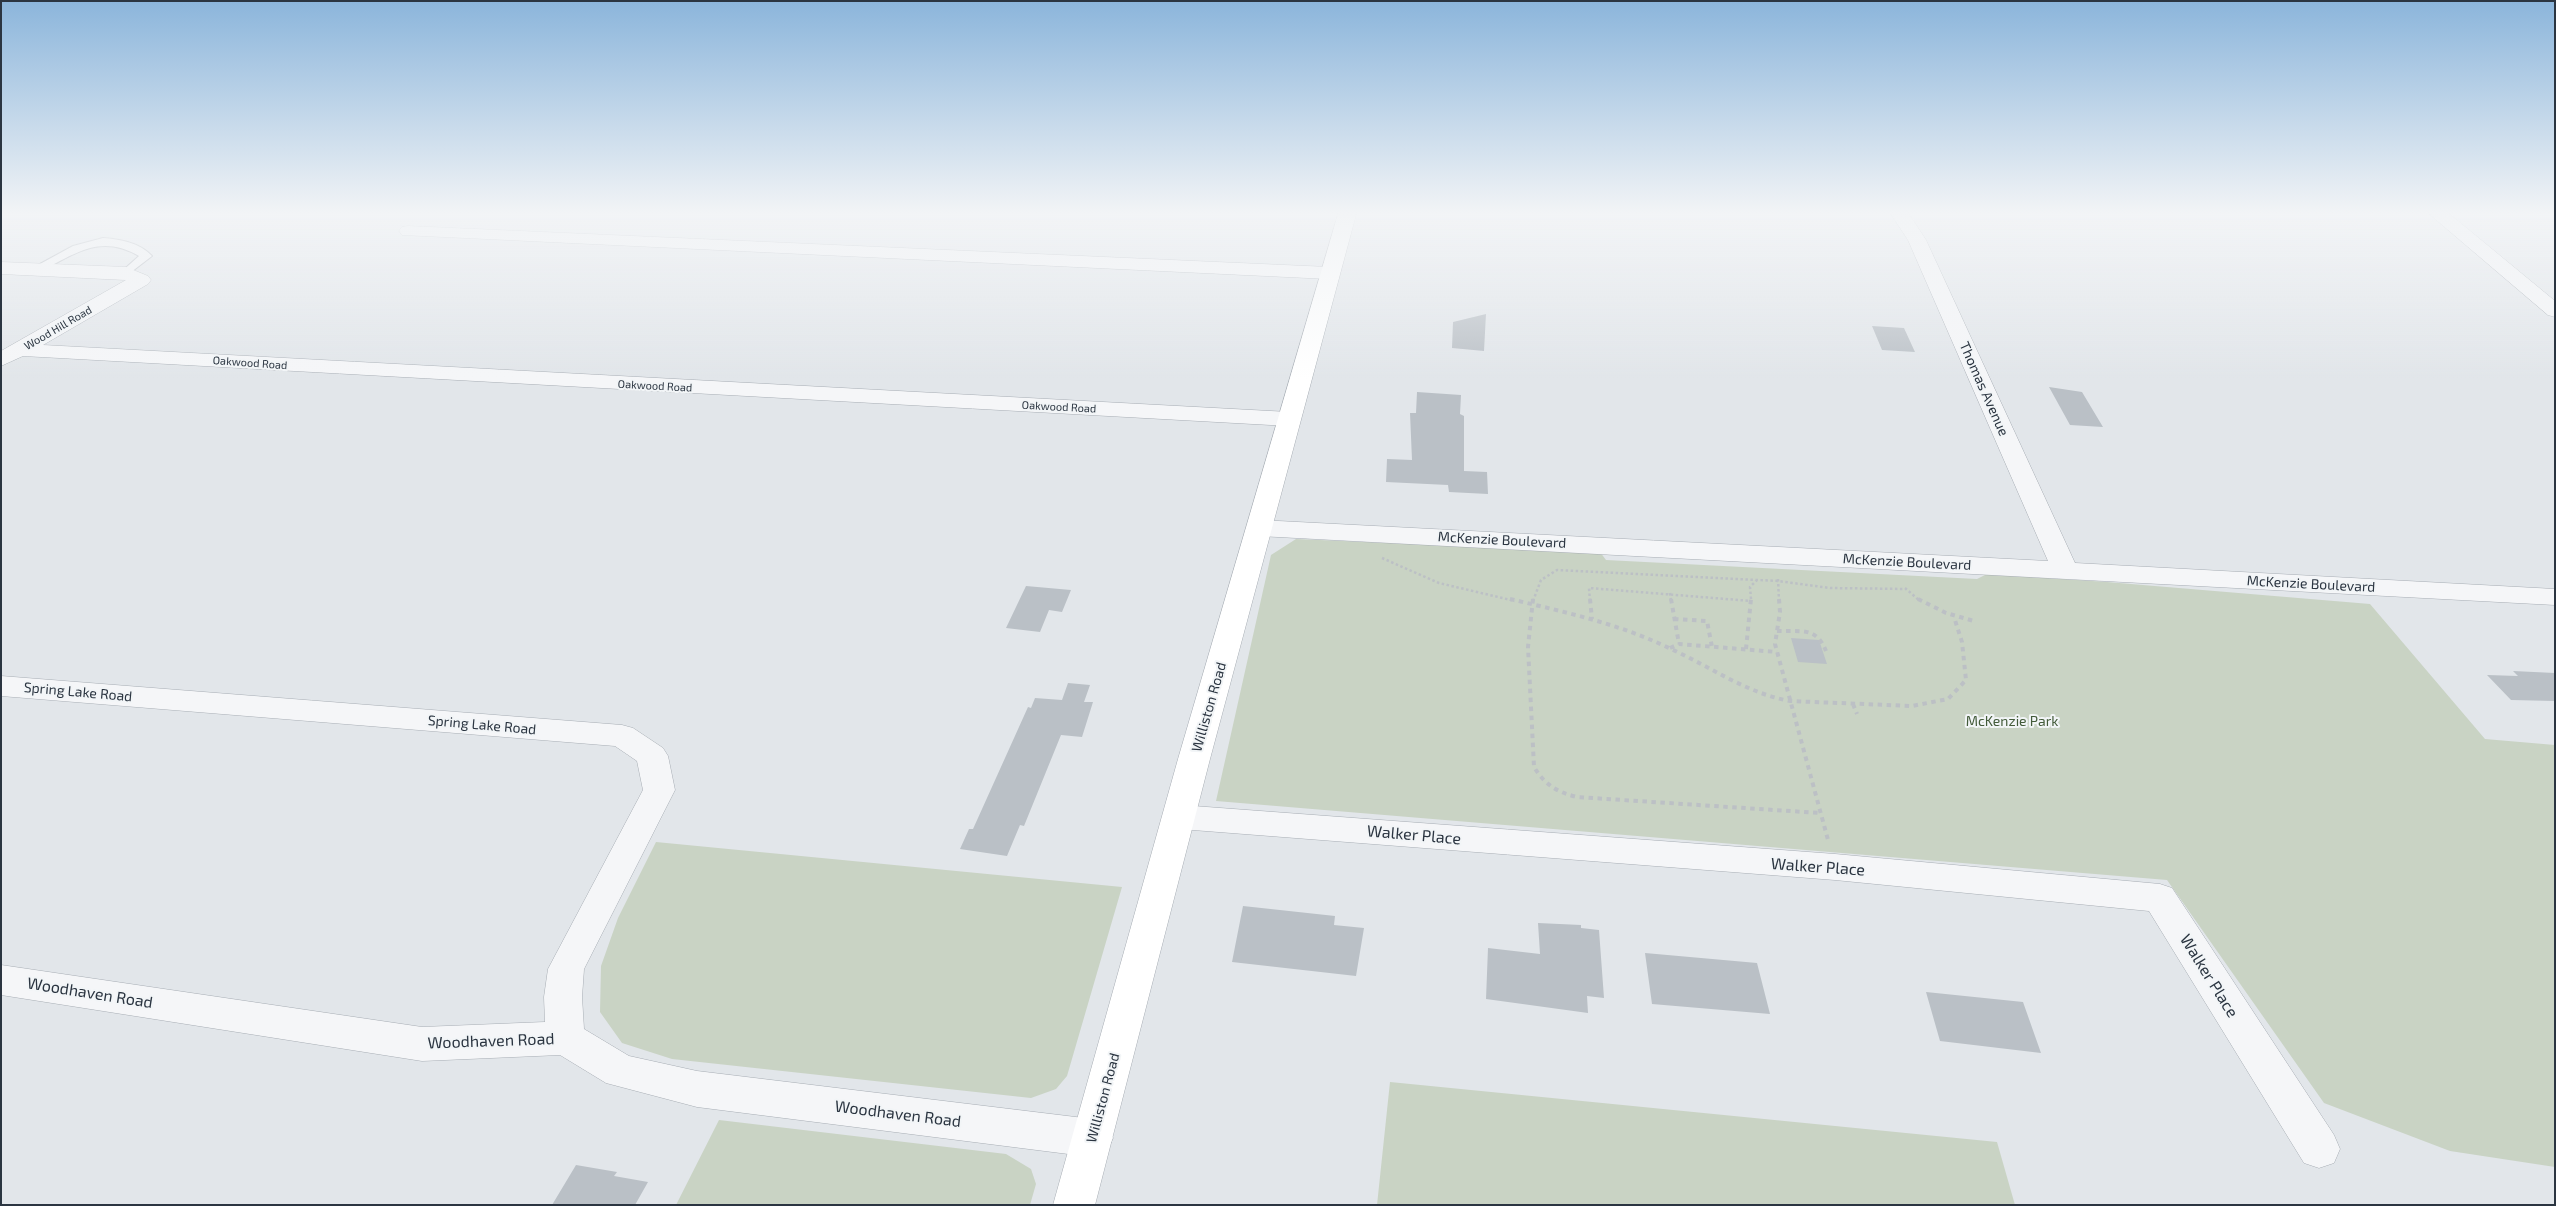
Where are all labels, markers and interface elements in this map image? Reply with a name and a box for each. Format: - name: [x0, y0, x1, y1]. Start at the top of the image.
- street label: Wood Hill Road: [22, 303, 94, 353]
- street label: Thomas Avenue: [1956, 339, 2012, 439]
- street label: Oakwood Road: [212, 354, 288, 372]
- street label: Oakwood Road: [617, 377, 693, 395]
- street label: Oakwood Road: [1021, 398, 1097, 416]
- street label: McKenzie Boulevard: [1437, 528, 1567, 552]
- street label: McKenzie Boulevard: [1842, 550, 1972, 574]
- street label: McKenzie Boulevard: [2246, 572, 2376, 596]
- street label: Williston Road: [1188, 660, 1230, 754]
- street label: Spring Lake Road: [23, 679, 133, 705]
- street label: Spring Lake Road: [427, 712, 537, 738]
- park label: McKenzie Park: [1966, 713, 2058, 729]
- street label: Walker Place: [1366, 821, 1462, 849]
- street label: Walker Place: [1770, 854, 1866, 880]
- street label: Walker Place: [2176, 931, 2242, 1021]
- street label: Woodhaven Road: [26, 974, 154, 1012]
- street label: Woodhaven Road: [427, 1029, 555, 1053]
- street label: Williston Road: [1083, 1051, 1123, 1145]
- street label: Woodhaven Road: [834, 1097, 962, 1131]

